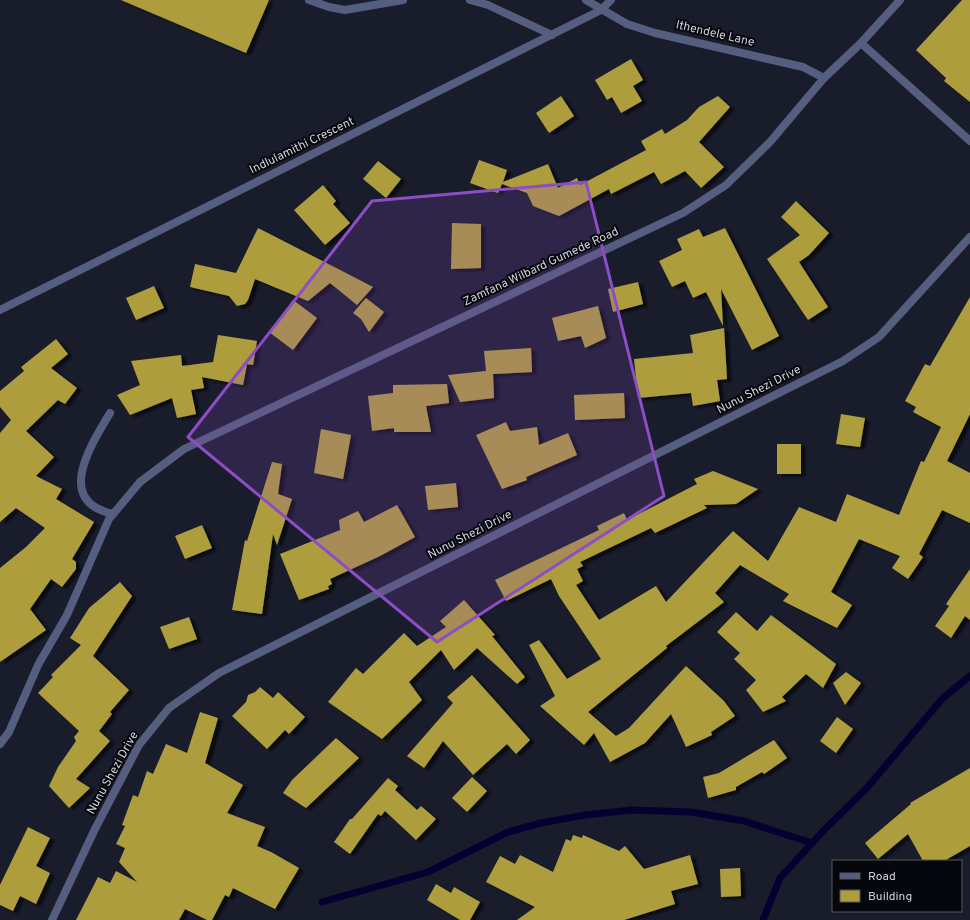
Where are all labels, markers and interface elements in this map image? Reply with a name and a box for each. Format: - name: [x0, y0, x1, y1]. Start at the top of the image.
- street label: Ithendele Lane: [674, 17, 756, 51]
- street label: Indlulamithi Crescent: [247, 114, 357, 178]
- street label: Zamfana Wilbard Gumede Road: [461, 224, 621, 310]
- street label: Nunu Shezi Drive: [714, 362, 804, 418]
- street label: Nunu Shezi Drive: [425, 507, 515, 563]
- street label: Nunu Shezi Drive: [84, 729, 142, 817]
- legend: [832, 860, 962, 912]
- text: Road: [868, 869, 896, 885]
- text: Building: [868, 889, 912, 905]

